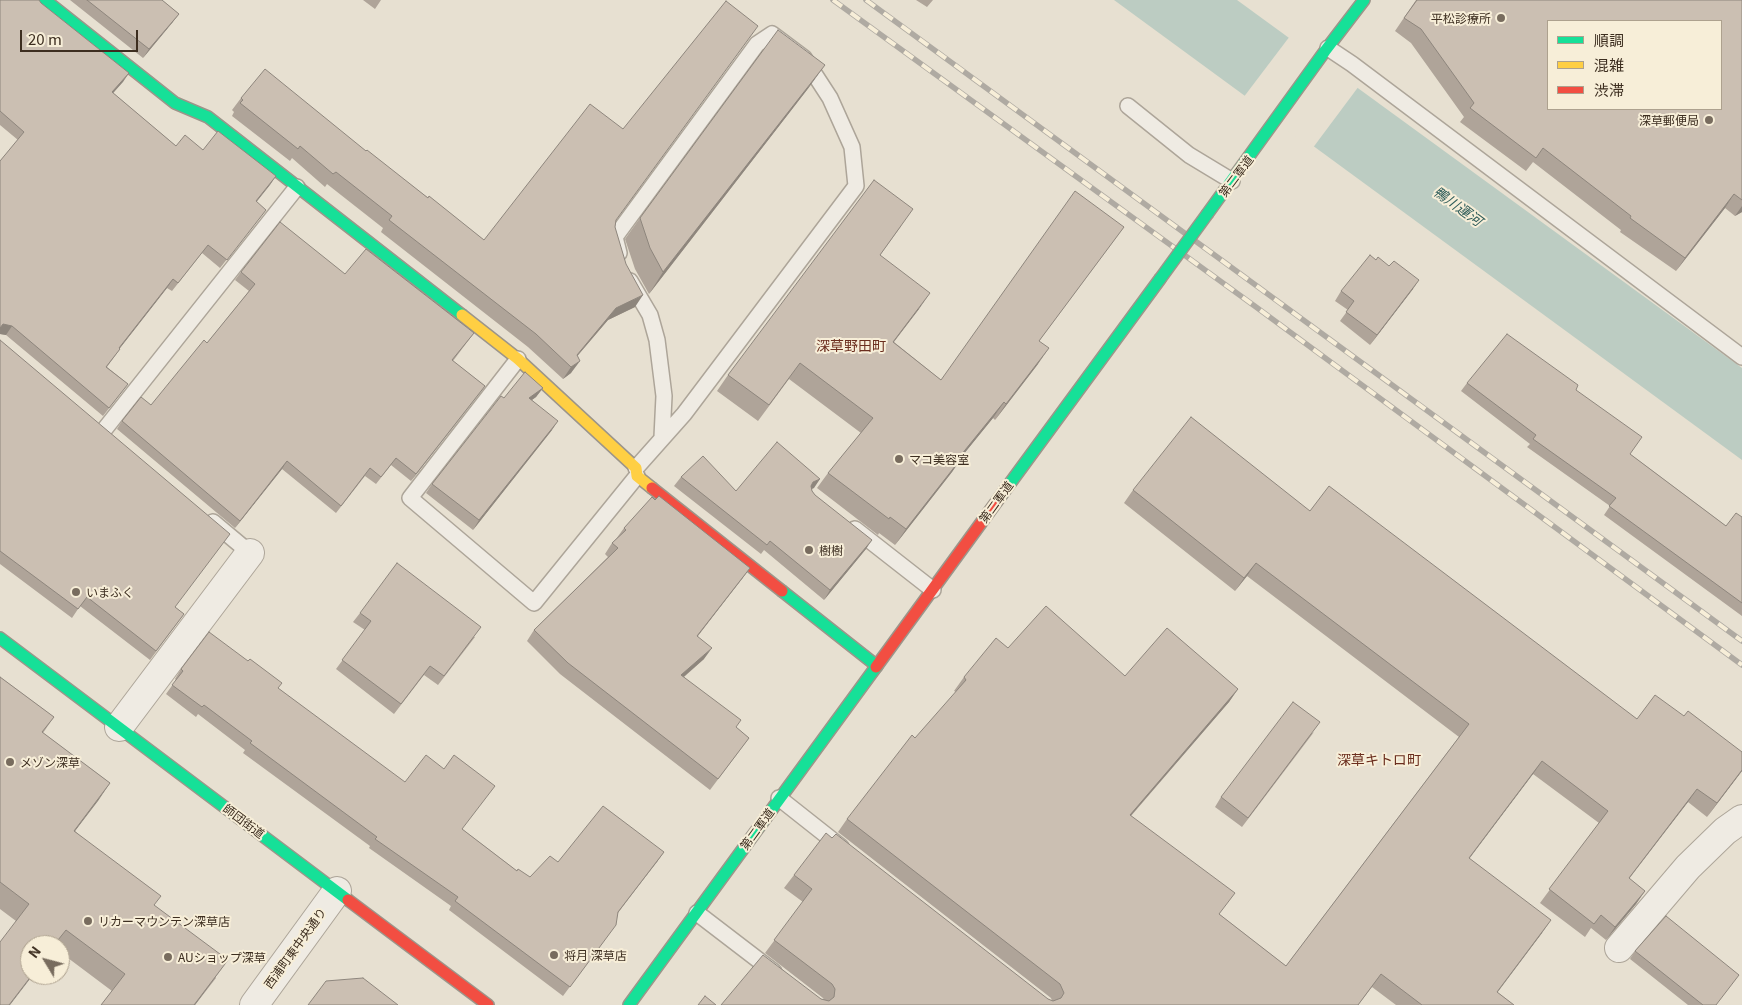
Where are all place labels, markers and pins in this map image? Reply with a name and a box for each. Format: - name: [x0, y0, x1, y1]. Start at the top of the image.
- place label: 平松診療所: [1431, 11, 1491, 25]
- marker: 平松診療所: [1495, 12, 1507, 24]
- place label: 深草郵便局: [1639, 113, 1699, 127]
- marker: 深草郵便局: [1703, 114, 1715, 126]
- place label: マコ美容室: [909, 452, 969, 466]
- marker: マコ美容室: [893, 453, 905, 465]
- place label: 樹樹: [819, 543, 843, 557]
- marker: 樹樹: [803, 544, 815, 556]
- place label: いまふく: [86, 585, 134, 599]
- marker: いまふく: [70, 586, 82, 598]
- place label: メゾン深草: [20, 755, 80, 769]
- marker: メゾン深草: [4, 756, 16, 768]
- place label: リカーマウンテン深草店: [98, 914, 230, 928]
- marker: リカーマウンテン深草店: [82, 915, 94, 927]
- place label: 将月 深草店: [564, 948, 627, 962]
- marker: 将月 深草店: [548, 949, 560, 961]
- place label: AUショップ深草: [178, 950, 266, 964]
- marker: AUショップ深草: [162, 951, 174, 963]

